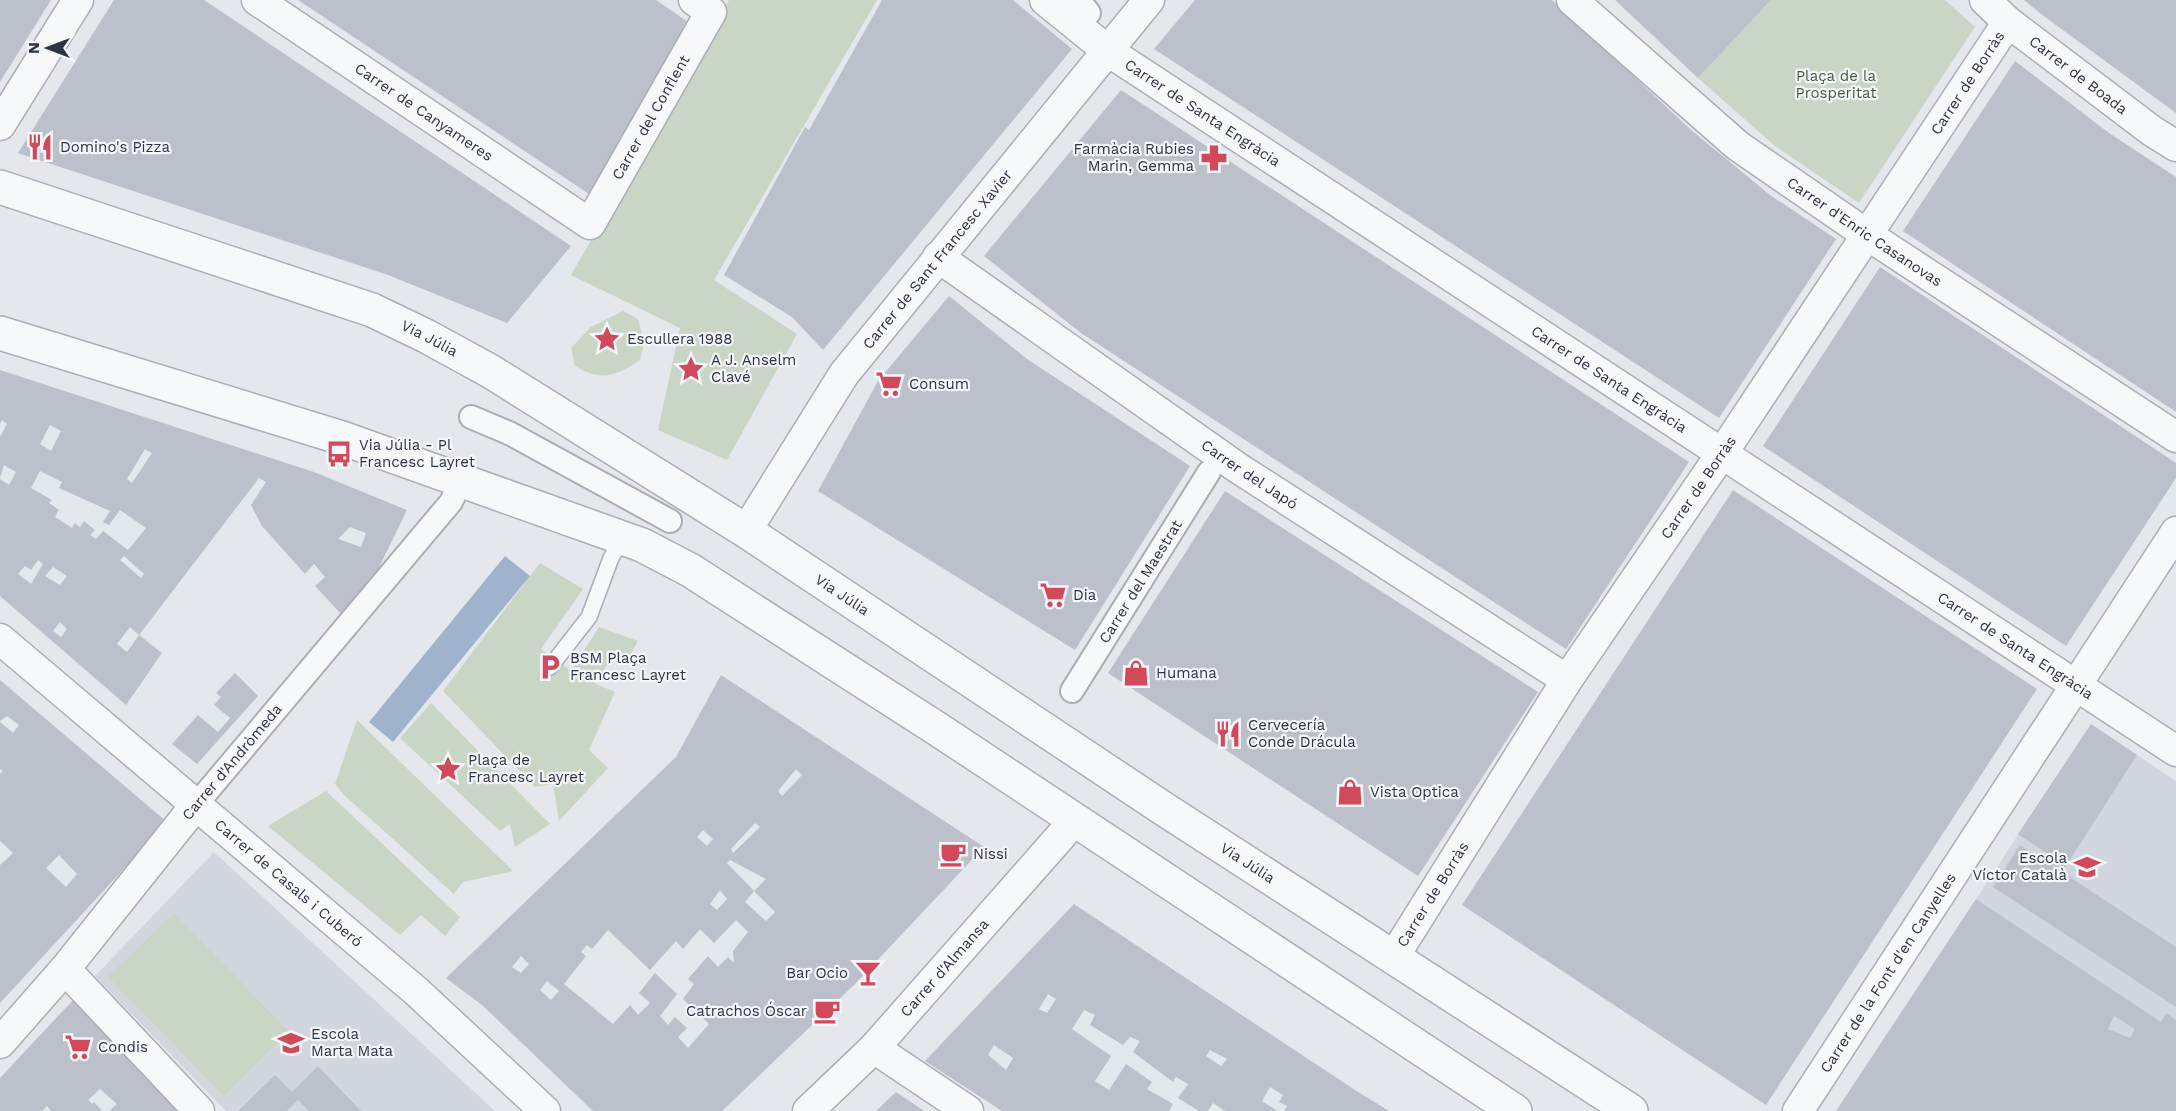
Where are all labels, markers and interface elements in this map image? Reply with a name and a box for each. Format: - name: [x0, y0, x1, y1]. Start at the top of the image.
- north arrow: [18, 18, 78, 78]
- street label: Carrer de Borràs: [1927, 28, 2009, 138]
- street label: Carrer de Boada: [2026, 32, 2131, 119]
- text: N: [24, 42, 43, 54]
- street label: Carrer del Conflent: [608, 51, 694, 183]
- street label: Carrer de Santa Engràcia: [1121, 55, 1284, 171]
- street label: Carrer de Canyameres: [351, 59, 496, 165]
- park label: Plaça de la Prosperitat: [1796, 67, 1877, 102]
- restaurant icon: Domino's Pizza: [25, 132, 55, 162]
- place label: Domino's Pizza: [60, 138, 171, 156]
- place label: Farmàcia Rubies Marin, Gemma: [1074, 140, 1195, 175]
- pharmacy icon: Farmàcia Rubies Marin, Gemma: [1199, 143, 1229, 173]
- street label: Carrer de Sant Francesc Xavier: [859, 166, 1016, 353]
- street label: Carrer d'Enric Casanovas: [1783, 173, 1946, 290]
- street label: Via Júlia: [398, 316, 461, 361]
- street label: Carrer de Santa Engràcia: [1528, 322, 1691, 437]
- place icon: Escullera 1988: [592, 324, 622, 354]
- place label: Escullera 1988: [627, 330, 732, 348]
- place label: A J. Anselm Clavé: [711, 351, 796, 386]
- place icon: A J. Anselm Clavé: [676, 354, 706, 384]
- supermarket icon: Consum: [874, 369, 904, 399]
- place label: Consum: [909, 375, 969, 393]
- street label: Carrer de Borràs: [1657, 433, 1740, 543]
- place label: Via Júlia - Pl Francesc Layret: [359, 436, 476, 471]
- street label: Carrer del Japó: [1198, 436, 1301, 513]
- bus stop icon: Via Júlia - Pl Francesc Layret: [324, 439, 354, 469]
- street label: Carrer del Maestrat: [1095, 516, 1186, 647]
- street label: Via Júlia: [812, 570, 873, 620]
- supermarket icon: Dia: [1038, 580, 1068, 610]
- place label: Dia: [1073, 586, 1097, 604]
- street label: Carrer de Santa Engràcia: [1934, 588, 2097, 704]
- place label: BSM Plaça Francesc Layret: [570, 649, 687, 684]
- parking icon: BSM Plaça Francesc Layret: [535, 652, 565, 682]
- shop icon: Humana: [1121, 658, 1151, 688]
- place label: Humana: [1156, 664, 1217, 682]
- street label: Carrer d'Andròmeda: [178, 700, 286, 824]
- place label: Cervecería Conde Drácula: [1248, 716, 1356, 751]
- restaurant icon: Cervecería Conde Drácula: [1213, 719, 1243, 749]
- place label: Plaça de Francesc Layret: [468, 751, 585, 786]
- place icon: Plaça de Francesc Layret: [433, 754, 463, 784]
- shop icon: Vista Optica: [1335, 777, 1365, 807]
- place label: Vista Optica: [1370, 783, 1459, 801]
- street label: Carrer de Casals i Cuberó: [211, 816, 366, 951]
- street label: Carrer de Borràs: [1393, 838, 1473, 950]
- cafe icon: Nissi: [938, 839, 968, 869]
- street label: Via Júlia: [1217, 839, 1279, 887]
- place label: Nissi: [973, 845, 1008, 863]
- place label: Escola Víctor Català: [1972, 849, 2068, 884]
- school or university icon: Escola Víctor Català: [2072, 852, 2102, 882]
- street label: Carrer de la Font d'en Canyelles: [1816, 869, 1960, 1076]
- street label: Carrer d'Almansa: [897, 915, 993, 1021]
- bar icon: Bar Ocio: [853, 958, 883, 988]
- place label: Bar Ocio: [786, 964, 848, 982]
- cafe icon: Catrachos Óscar: [812, 996, 842, 1026]
- place label: Catrachos Óscar: [686, 1001, 807, 1020]
- place label: Escola Marta Mata: [311, 1025, 394, 1060]
- school or university icon: Escola Marta Mata: [276, 1028, 306, 1058]
- supermarket icon: Condis: [63, 1032, 93, 1062]
- place label: Condis: [98, 1038, 148, 1056]

